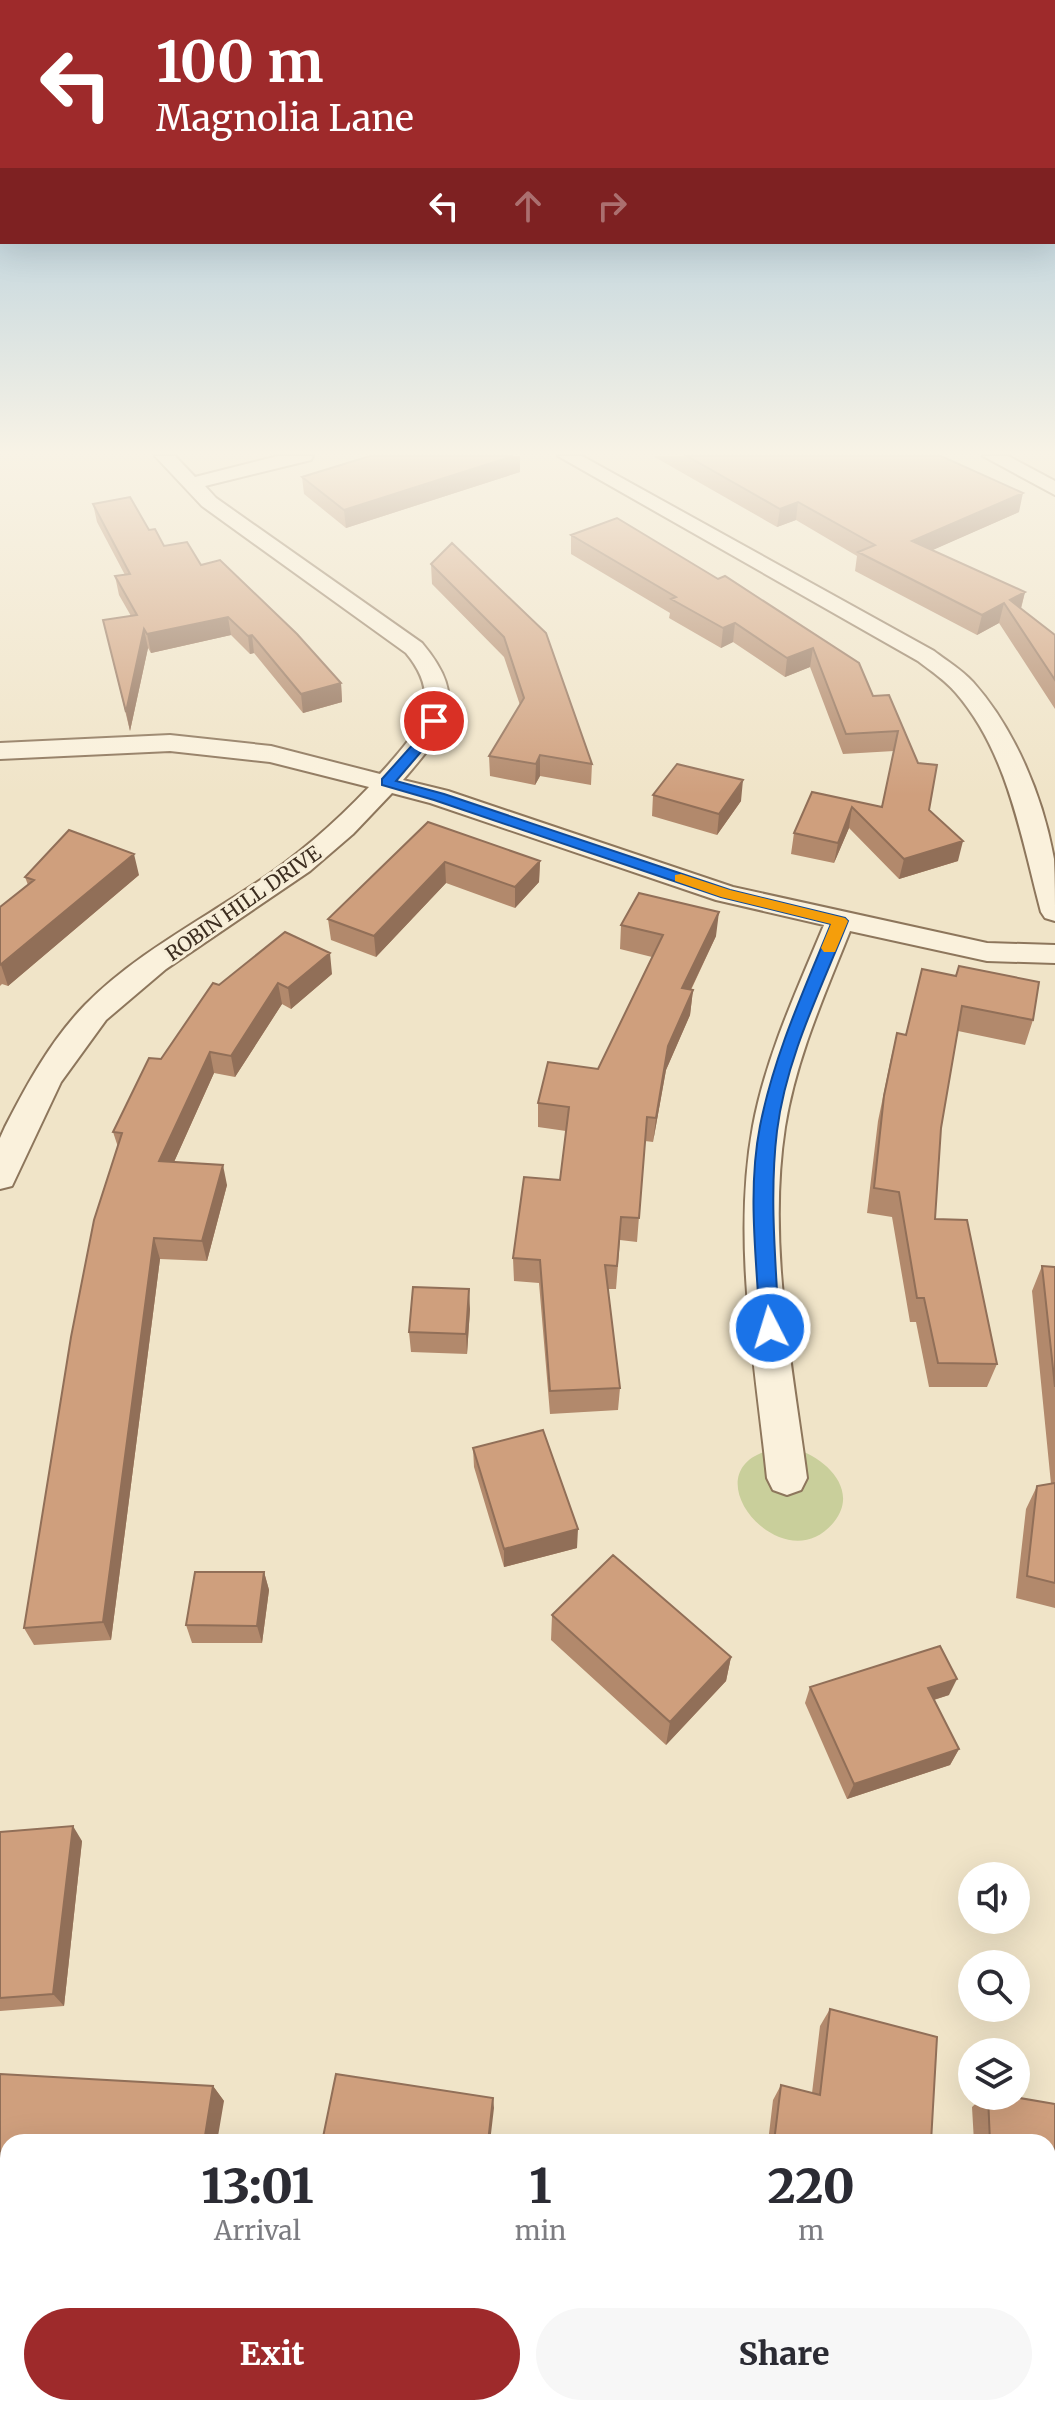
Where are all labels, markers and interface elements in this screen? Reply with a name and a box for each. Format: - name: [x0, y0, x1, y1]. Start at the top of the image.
- text: 100 m: [156, 27, 324, 97]
- icon: left: [24, 32, 128, 136]
- text: Magnolia Lane: [156, 96, 414, 141]
- icon: left: [422, 184, 466, 228]
- icon: ahead: [506, 184, 550, 228]
- icon: right: [590, 184, 634, 228]
- pin: [400, 687, 468, 755]
- icon: arrive: [412, 699, 456, 743]
- street label: ROBIN HILL DRIVE: [160, 840, 326, 966]
- position arrow: [728, 1286, 812, 1370]
- map controls: [958, 1862, 1030, 2110]
- button: sound: [958, 1862, 1030, 1934]
- button: search: [958, 1950, 1030, 2022]
- button: layers: [958, 2038, 1030, 2110]
- text: 13:01: [201, 2156, 314, 2216]
- text: 1: [529, 2156, 552, 2216]
- text: 220: [767, 2156, 855, 2216]
- text: Arrival: [214, 2214, 301, 2247]
- text: min: [515, 2214, 566, 2247]
- text: m: [798, 2214, 824, 2247]
- button: Exit: [24, 2308, 520, 2400]
- button: Share: [536, 2308, 1032, 2400]

